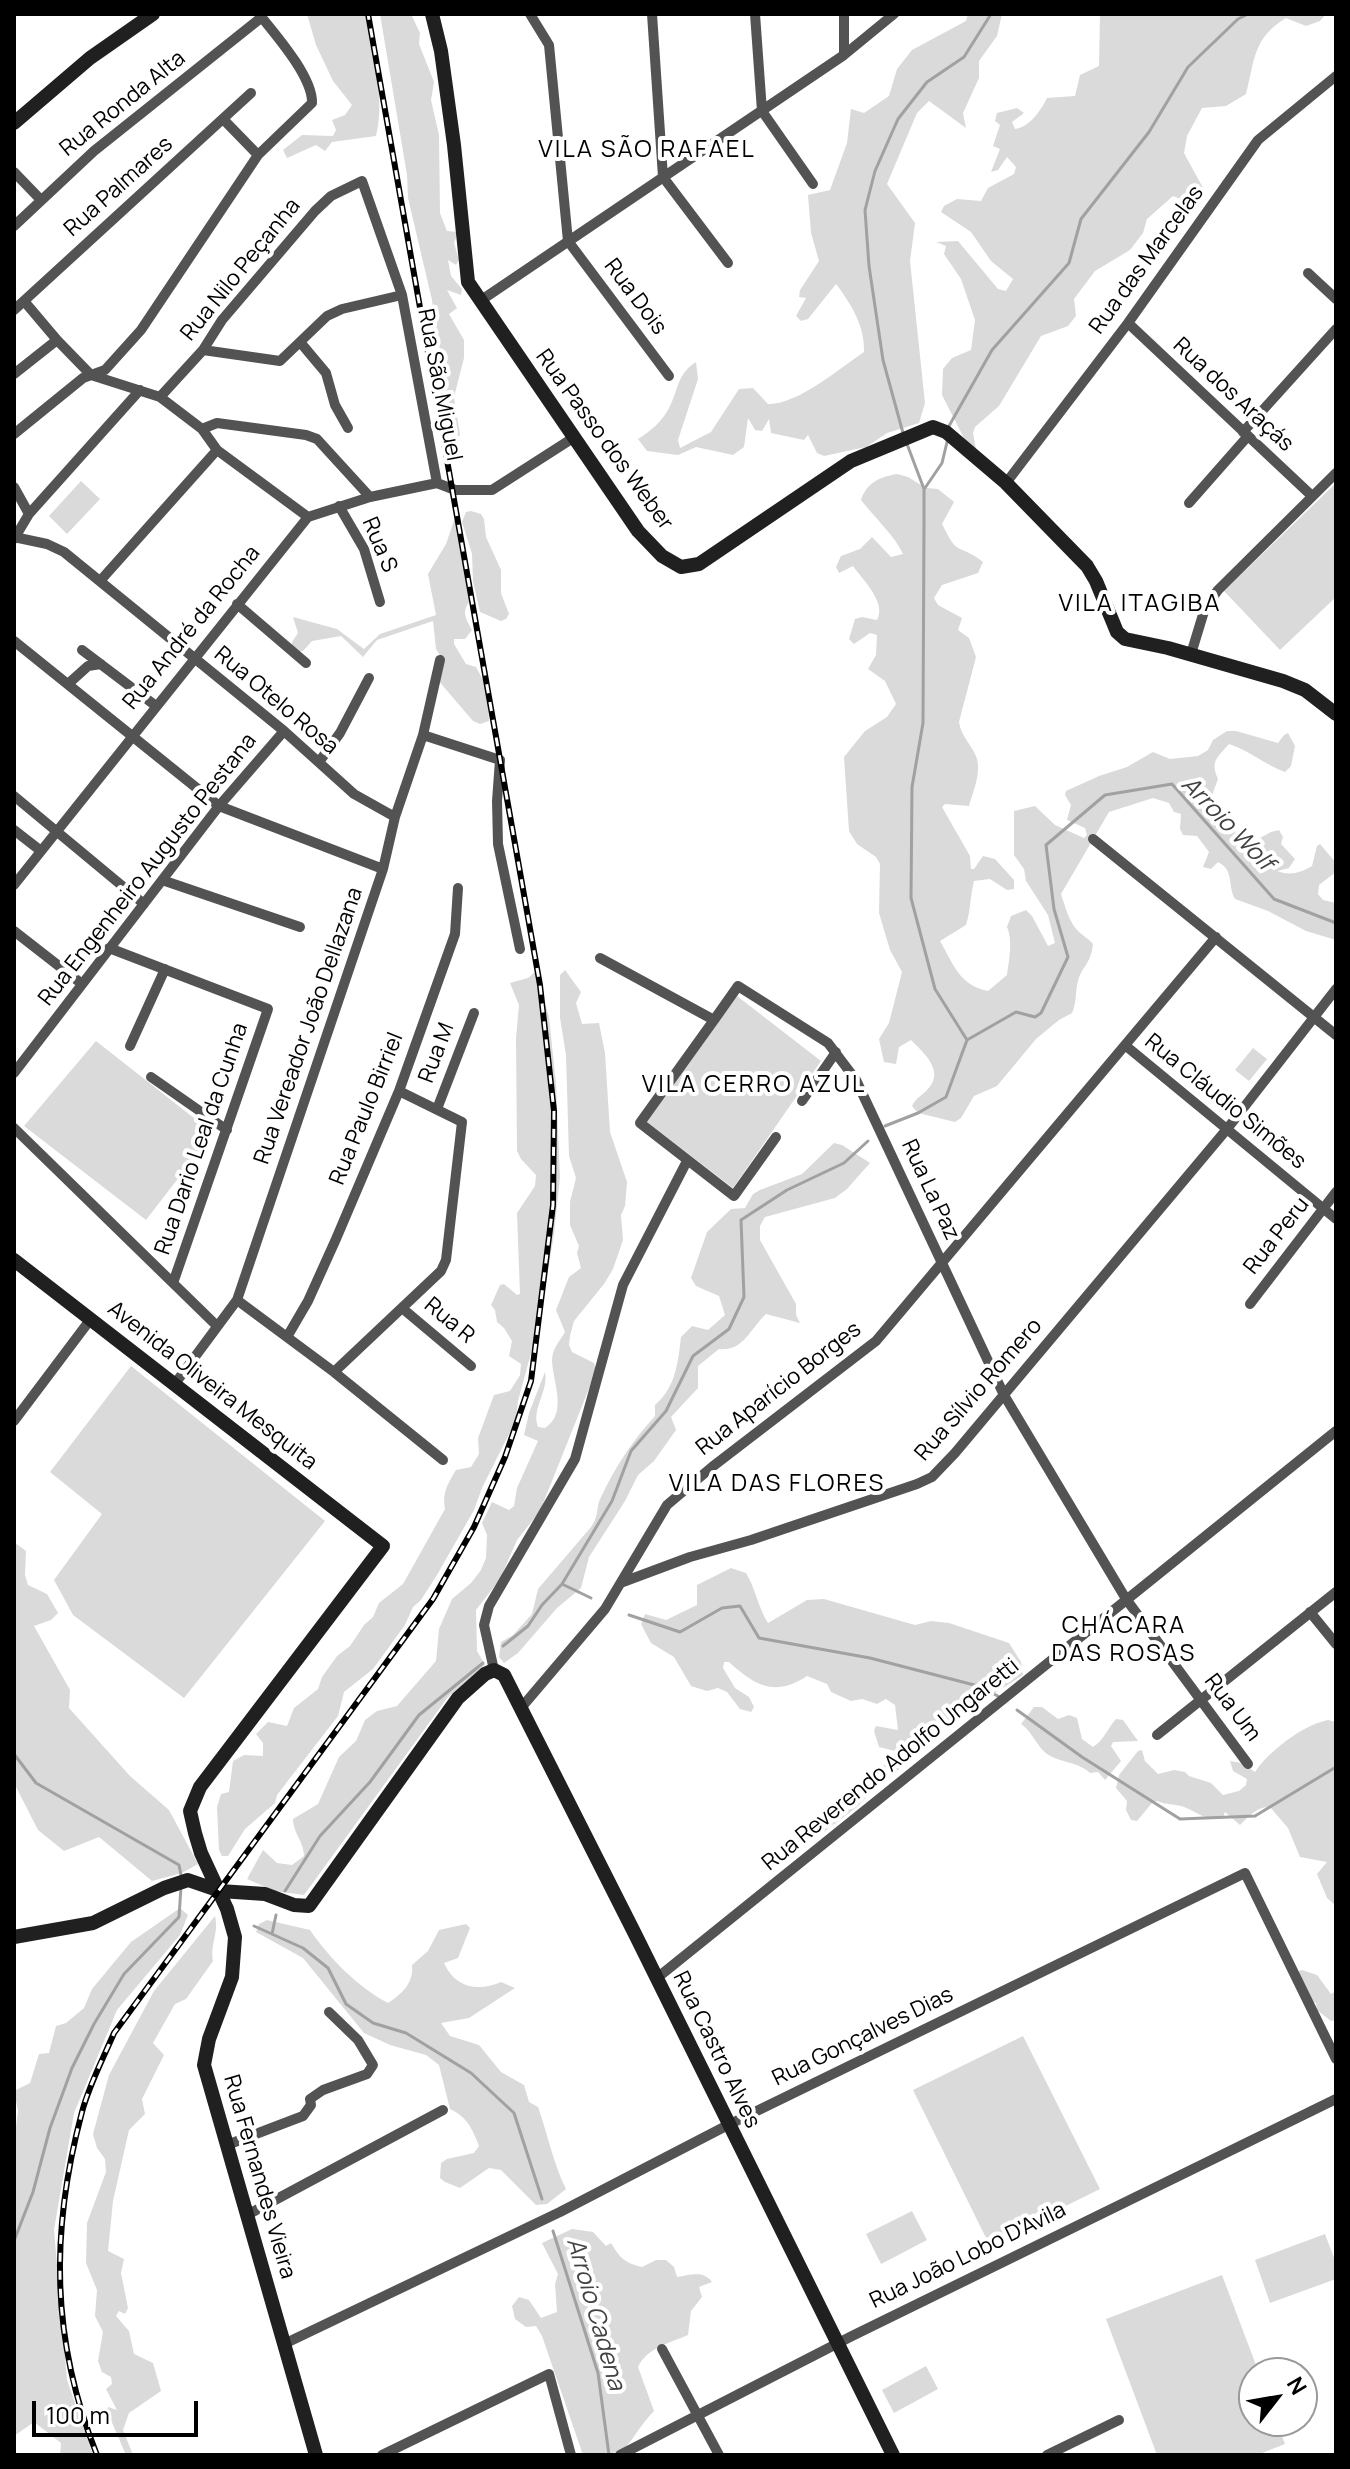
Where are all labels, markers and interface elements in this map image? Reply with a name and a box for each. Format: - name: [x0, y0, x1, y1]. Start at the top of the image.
- street label: Rua Ronda Alta: [55, 46, 191, 162]
- street label: Rua Palmares: [59, 131, 179, 243]
- district label: VILA SÃO RAFAEL: [538, 136, 756, 164]
- street label: Rua das Marcelas: [1084, 181, 1210, 339]
- street label: Rua Nilo Peçanha: [176, 194, 306, 346]
- street label: Rua Dois: [598, 254, 672, 340]
- street label: Rua São Miguel: [411, 307, 467, 463]
- street label: Rua dos Araçás: [1167, 333, 1299, 457]
- street label: Rua Passo dos Weber: [530, 345, 678, 535]
- street label: Rua S: [356, 514, 402, 576]
- street label: Rua André da Rocha: [118, 541, 266, 715]
- district label: VILA ITAGIBA: [1059, 590, 1221, 618]
- street label: Rua Otelo Rosa: [209, 641, 343, 761]
- street label: Rua Engenheiro Augusto Pestana: [33, 729, 263, 1011]
- water label: Arroio Wolf: [1175, 771, 1279, 877]
- street label: Rua Vereador João Dellazana: [249, 884, 369, 1168]
- street label: Rua M: [414, 1019, 460, 1087]
- street label: Rua Dario Leal da Cunha: [150, 1020, 254, 1258]
- street label: Rua Paulo Birriel: [324, 1029, 410, 1189]
- street label: Rua Cláudio Simões: [1139, 1029, 1311, 1175]
- district label: VILA CERRO AZUL: [642, 1071, 866, 1099]
- street label: Rua La Paz: [895, 1135, 965, 1245]
- street label: Rua Peru: [1239, 1192, 1315, 1280]
- street label: Rua R: [419, 1292, 479, 1350]
- street label: Avenida Oliveira Mesquita: [102, 1296, 322, 1476]
- street label: Rua Sílvio Romero: [910, 1313, 1048, 1467]
- street label: Rua Aparício Borges: [691, 1317, 867, 1461]
- district label: VILA DAS FLORES: [669, 1470, 885, 1498]
- district label: CHÁCARA DAS ROSAS: [1052, 1612, 1196, 1668]
- street label: Rua Reverendo Adolfo Ungaretti: [757, 1653, 1025, 1877]
- street label: Rua Um: [1198, 1669, 1266, 1747]
- street label: Rua Castro Alves: [667, 1967, 765, 2133]
- street label: Rua Gonçalves Dias: [768, 1982, 958, 2092]
- street label: Rua Fernandes Vieira: [217, 2072, 301, 2282]
- street label: Rua João Lobo D'Avila: [866, 2197, 1070, 2315]
- water label: Arroio Cadena: [560, 2235, 630, 2393]
- north arrow: [1238, 2357, 1318, 2437]
- text: N: [1280, 2371, 1314, 2400]
- scale bar: [36, 2385, 202, 2435]
- text: 100 m: [46, 2398, 110, 2431]

